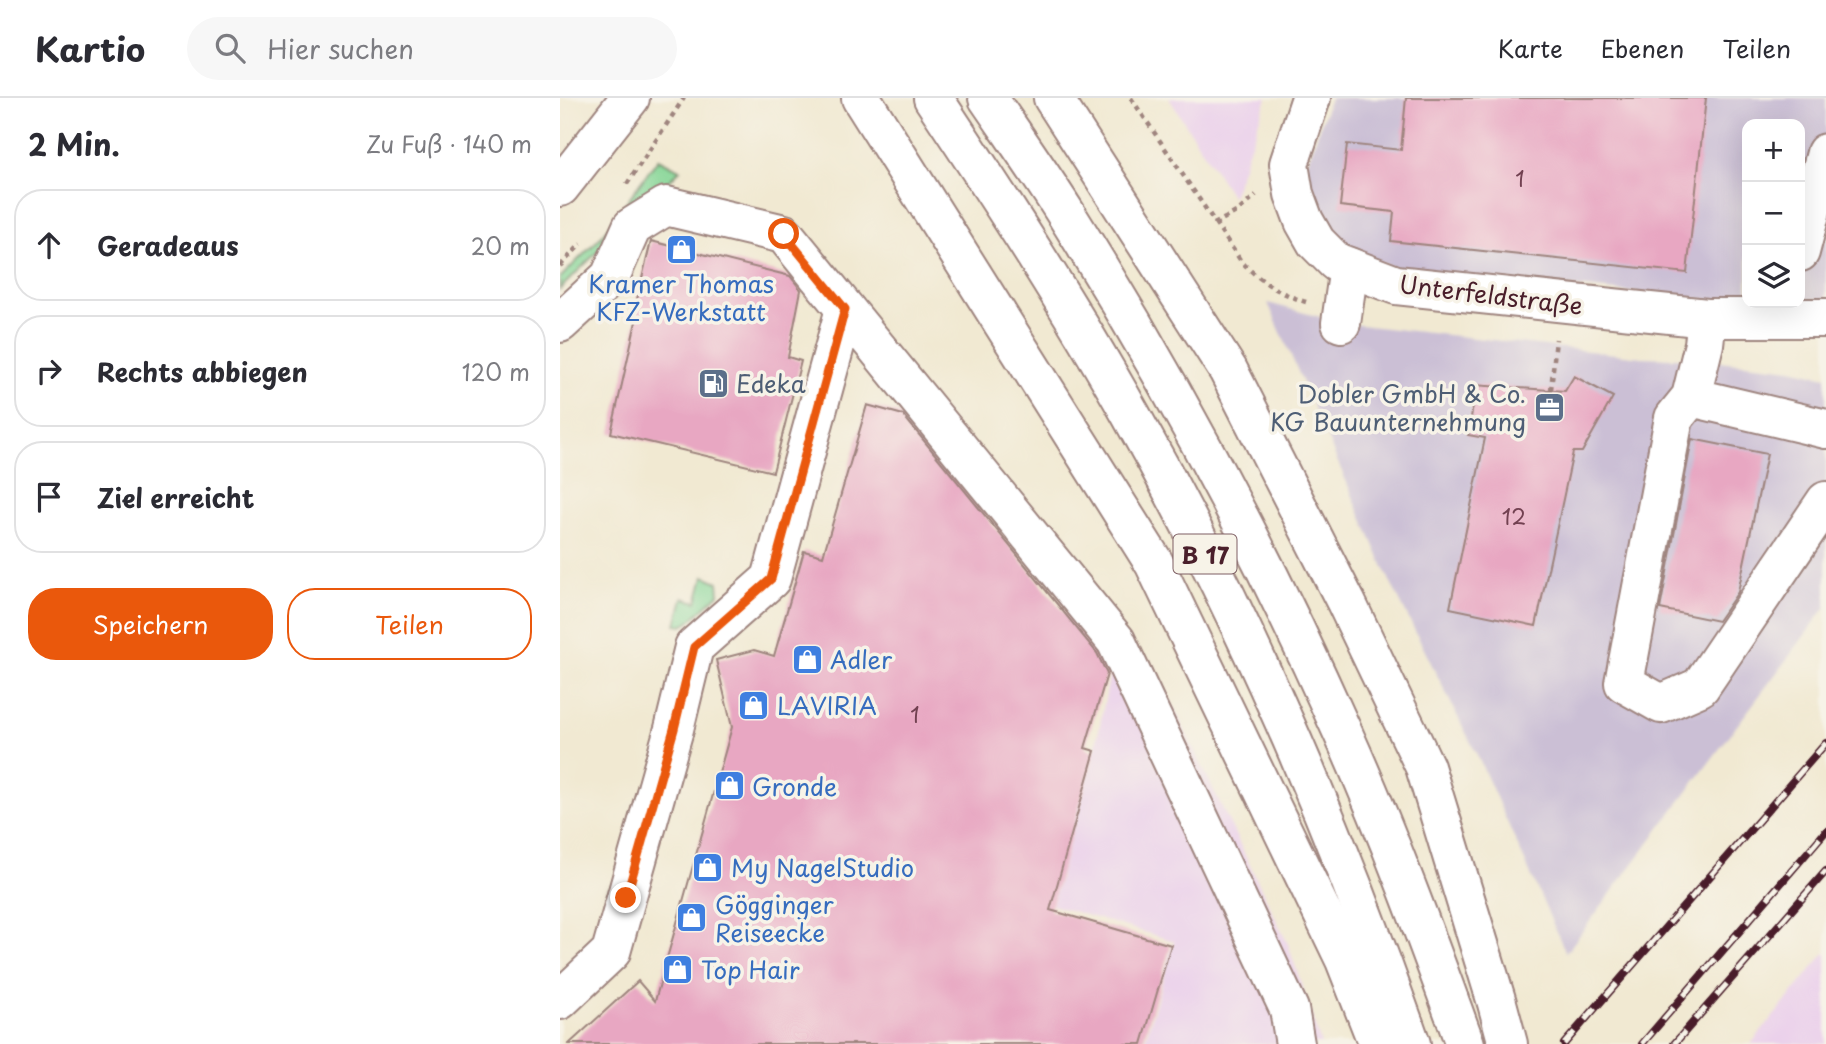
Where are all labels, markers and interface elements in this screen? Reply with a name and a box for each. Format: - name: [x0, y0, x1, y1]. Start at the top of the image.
- search box: [187, 17, 677, 80]
- text: Kartio: [35, 23, 145, 73]
- icon: search: [211, 29, 249, 67]
- text: Hier suchen: [267, 29, 414, 68]
- text: Karte: [1498, 30, 1563, 66]
- text: Ebenen: [1601, 30, 1684, 66]
- text: Teilen: [1722, 30, 1791, 66]
- map controls: [1742, 119, 1805, 308]
- button: +: [1742, 119, 1805, 182]
- text: 2 Min.: [28, 121, 120, 166]
- text: Zu Fuß · 140 m: [366, 126, 532, 161]
- house number: 1: [1515, 162, 1525, 194]
- button: −: [1742, 182, 1805, 245]
- route start: [768, 218, 799, 249]
- icon: ahead: [30, 226, 68, 264]
- text: Geradeaus: [97, 226, 239, 265]
- text: 20 m: [471, 228, 530, 263]
- shop icon: Kramer Thomas KFZ-Werkstatt: [664, 232, 698, 266]
- button: layers: [1742, 245, 1805, 308]
- place label: Kramer Thomas KFZ-Werkstatt: [588, 265, 774, 329]
- street label: Unterfeldstraße: [1397, 265, 1585, 323]
- icon: right: [30, 352, 68, 390]
- text: Rechts abbiegen: [97, 352, 308, 391]
- text: 120 m: [462, 354, 530, 389]
- place label: Edeka: [736, 365, 806, 401]
- fuel station icon: Edeka: [696, 366, 730, 400]
- place label: Dobler GmbH & Co. KG Bauunternehmung: [1270, 375, 1526, 439]
- office icon: Dobler GmbH & Co. KG Bauunternehmung: [1532, 390, 1566, 424]
- icon: arrive: [30, 478, 68, 516]
- text: Ziel erreicht: [97, 478, 255, 517]
- house number: 12: [1502, 500, 1526, 532]
- road number: B 17: [1174, 534, 1236, 574]
- button: Speichern: [28, 588, 273, 660]
- button: Teilen: [287, 588, 532, 660]
- place label: Adler: [830, 641, 893, 677]
- shop icon: Adler: [790, 642, 824, 676]
- place label: LAVIRIA: [777, 687, 877, 723]
- shop icon: LAVIRIA: [737, 688, 771, 722]
- house number: 1: [910, 698, 920, 730]
- place label: Gronde: [752, 768, 837, 804]
- shop icon: Gronde: [712, 769, 746, 803]
- place label: My NagelStudio: [731, 849, 914, 885]
- shop icon: My NagelStudio: [691, 850, 725, 884]
- route end: [610, 882, 641, 913]
- place label: Gögginger Reiseecke: [715, 886, 834, 950]
- shop icon: Gögginger Reiseecke: [675, 901, 709, 935]
- place label: Top Hair: [701, 951, 800, 987]
- shop icon: Top Hair: [661, 952, 695, 986]

